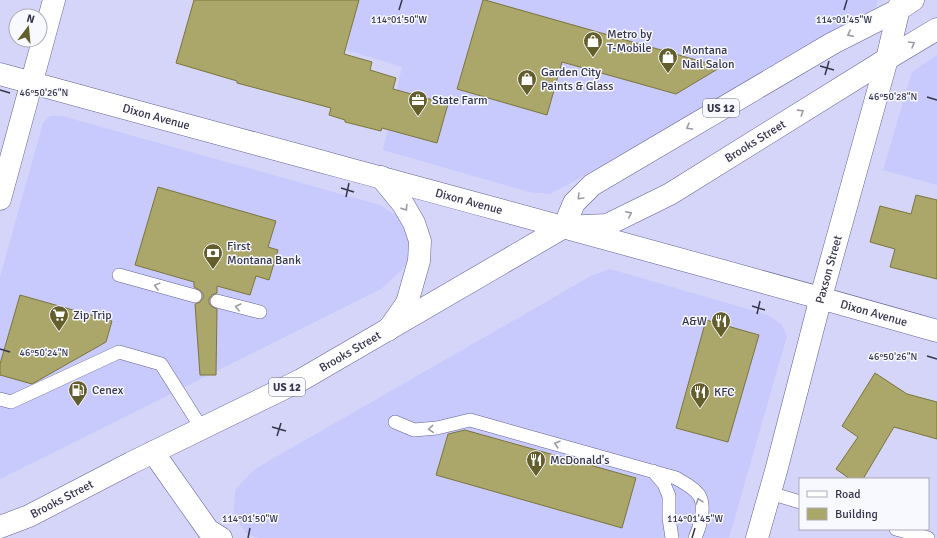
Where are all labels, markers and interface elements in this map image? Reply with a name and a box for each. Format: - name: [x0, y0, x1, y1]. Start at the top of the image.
- north arrow: [8, 8, 48, 48]
- text: N: [25, 12, 36, 26]
- text: 114°01'50"W: [371, 14, 427, 26]
- text: 114°01'45"W: [816, 14, 872, 26]
- place label: Metro by T-Mobile: [607, 27, 652, 56]
- one-way arrow: [847, 29, 855, 37]
- shop icon: Metro by T-Mobile: [582, 30, 604, 58]
- one-way arrow: [908, 42, 915, 49]
- place label: Montana Nail Salon: [682, 43, 735, 72]
- shop icon: Montana Nail Salon: [657, 46, 679, 74]
- place label: Garden City Paints & Glass: [541, 65, 614, 94]
- shop icon: Garden City Paints & Glass: [516, 68, 538, 96]
- text: 46°50'26"N: [20, 87, 68, 99]
- office icon: State Farm: [407, 89, 429, 117]
- text: 46°50'28"N: [869, 91, 917, 103]
- place label: State Farm: [432, 93, 487, 108]
- road number: US 12: [703, 99, 739, 117]
- street label: Dixon Avenue: [121, 100, 192, 133]
- one-way arrow: [797, 110, 804, 117]
- street label: Brooks Street: [722, 116, 788, 166]
- one-way arrow: [686, 122, 693, 129]
- street label: Dixon Avenue: [434, 185, 504, 218]
- one-way arrow: [577, 192, 585, 200]
- one-way arrow: [400, 204, 408, 211]
- one-way arrow: [625, 211, 632, 219]
- street label: Paxson Street: [812, 234, 845, 305]
- place label: First Montana Bank: [227, 239, 301, 268]
- bank icon: First Montana Bank: [202, 242, 224, 270]
- one-way arrow: [154, 282, 161, 291]
- street label: Dixon Avenue: [839, 296, 909, 330]
- one-way arrow: [235, 303, 241, 311]
- supermarket icon: Zip Trip: [48, 304, 70, 332]
- place label: Zip Trip: [73, 308, 112, 323]
- restaurant icon: A&W: [710, 310, 732, 338]
- place label: A&W: [682, 314, 707, 329]
- street label: Brooks Street: [317, 328, 384, 375]
- text: 46°50'24"N: [20, 347, 68, 359]
- text: 46°50'26"N: [869, 351, 917, 363]
- road number: US 12: [269, 378, 305, 396]
- fuel station icon: Cenex: [67, 379, 89, 407]
- restaurant icon: KFC: [689, 381, 711, 409]
- place label: Cenex: [92, 383, 124, 398]
- place label: KFC: [714, 385, 735, 400]
- one-way arrow: [428, 424, 434, 433]
- one-way arrow: [553, 440, 560, 449]
- restaurant icon: McDonald's: [525, 449, 547, 477]
- place label: McDonald's: [550, 453, 610, 468]
- street label: Brooks Street: [28, 476, 96, 522]
- legend: [799, 478, 929, 530]
- text: Road: [835, 487, 861, 502]
- one-way arrow: [695, 497, 704, 504]
- text: Building: [835, 507, 878, 522]
- text: 114°01'50"W: [222, 513, 278, 525]
- text: 114°01'45"W: [667, 513, 723, 525]

